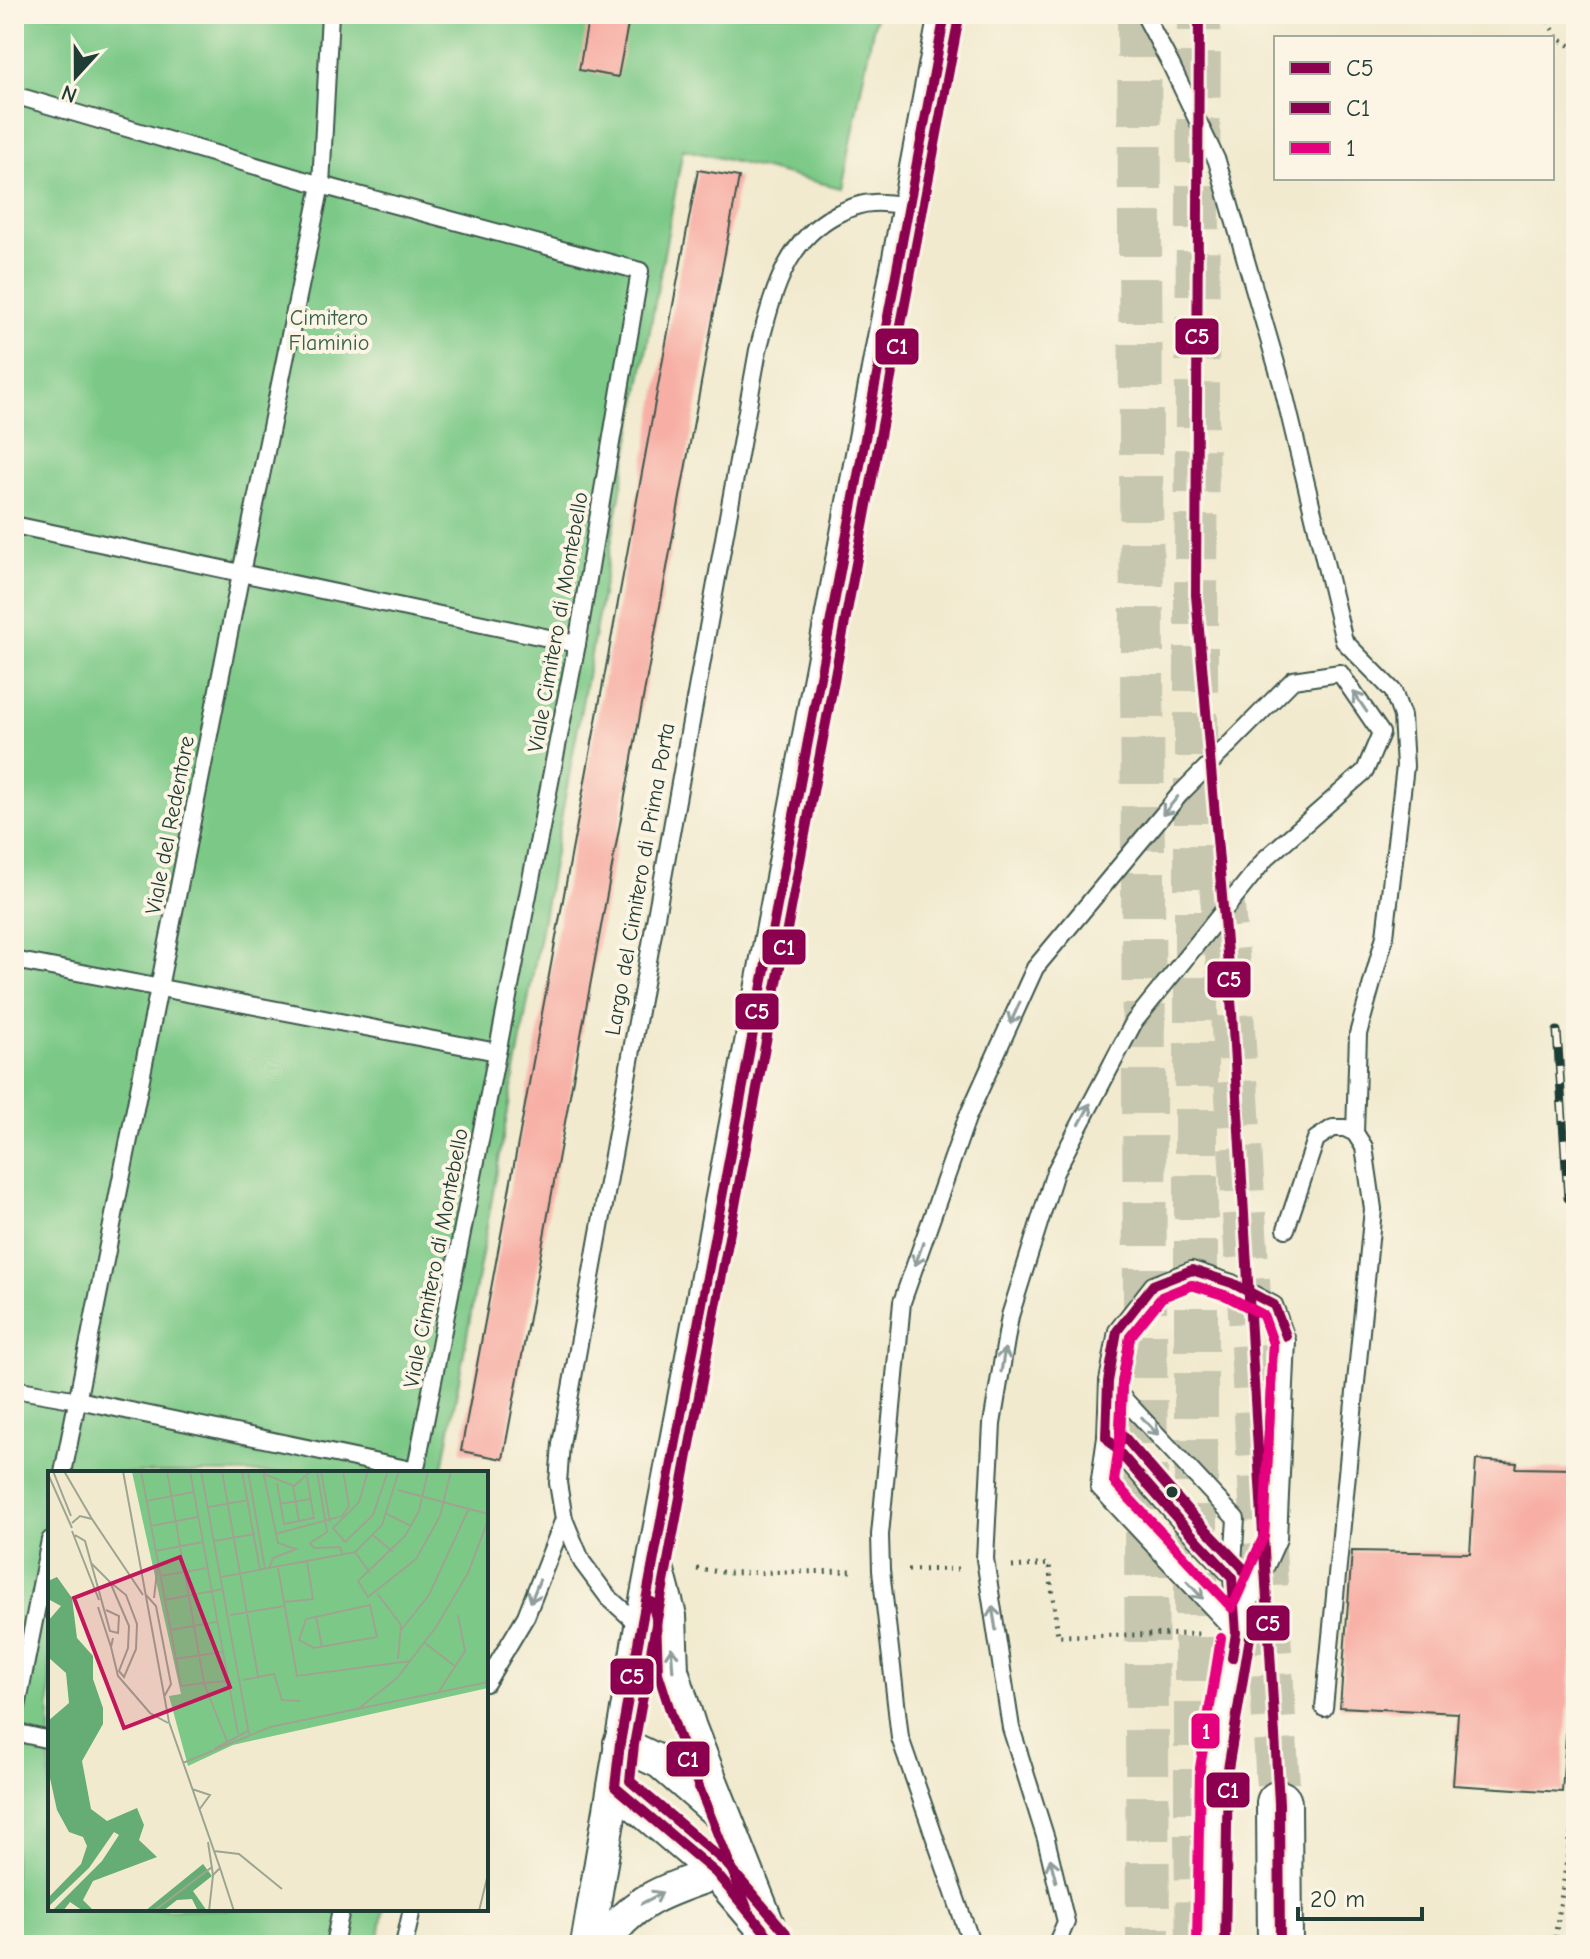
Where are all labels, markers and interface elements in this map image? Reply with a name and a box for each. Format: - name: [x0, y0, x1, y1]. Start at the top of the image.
- north arrow: [36, 36, 116, 116]
- legend: [1274, 36, 1554, 180]
- text: C5: [1346, 54, 1374, 82]
- text: N: [58, 79, 81, 108]
- text: C1: [1346, 94, 1370, 122]
- text: 1: [1346, 134, 1356, 162]
- park label: Cimitero Flaminio: [289, 305, 369, 356]
- line badge: C5: [1174, 317, 1220, 356]
- text: C5: [1185, 324, 1209, 350]
- line badge: C1: [874, 327, 920, 366]
- text: C1: [886, 334, 908, 360]
- street label: Viale Cimitero di Montebello: [522, 490, 594, 754]
- one-way arrow: [1352, 692, 1368, 714]
- street label: Largo del Cimitero di Prima Porta: [600, 721, 680, 1038]
- street label: Viale del Redentore: [140, 734, 200, 917]
- one-way arrow: [1161, 795, 1179, 816]
- line badge: C1: [761, 928, 807, 966]
- text: C1: [773, 935, 795, 961]
- line badge: C5: [1206, 960, 1252, 999]
- text: C5: [1217, 967, 1241, 993]
- line badge: C5: [734, 992, 780, 1031]
- text: C5: [745, 999, 769, 1025]
- one-way arrow: [1006, 1000, 1021, 1024]
- one-way arrow: [1078, 1103, 1094, 1127]
- street label: Viale Cimitero di Montebello: [398, 1126, 474, 1390]
- one-way arrow: [911, 1241, 925, 1266]
- one-way arrow: [996, 1347, 1011, 1373]
- one-way arrow: [1140, 1416, 1159, 1436]
- inset map: [48, 1471, 488, 1911]
- unlabelled marker: [1164, 1484, 1180, 1500]
- one-way arrow: [527, 1578, 542, 1603]
- one-way arrow: [1185, 1579, 1203, 1599]
- line badge: C5: [1245, 1604, 1291, 1642]
- one-way arrow: [986, 1606, 1001, 1631]
- text: C5: [1256, 1611, 1280, 1637]
- one-way arrow: [664, 1646, 679, 1673]
- line badge: C5: [609, 1657, 655, 1696]
- text: C5: [620, 1664, 644, 1690]
- line badge: 1: [1190, 1712, 1221, 1750]
- text: 1: [1202, 1719, 1210, 1745]
- line badge: C1: [665, 1740, 711, 1778]
- text: C1: [677, 1747, 699, 1773]
- line badge: C1: [1205, 1771, 1251, 1809]
- text: C1: [1217, 1778, 1239, 1804]
- one-way arrow: [1045, 1858, 1060, 1884]
- scale bar: [1298, 1871, 1422, 1921]
- text: 20 m: [1310, 1885, 1365, 1913]
- one-way arrow: [639, 1890, 663, 1906]

